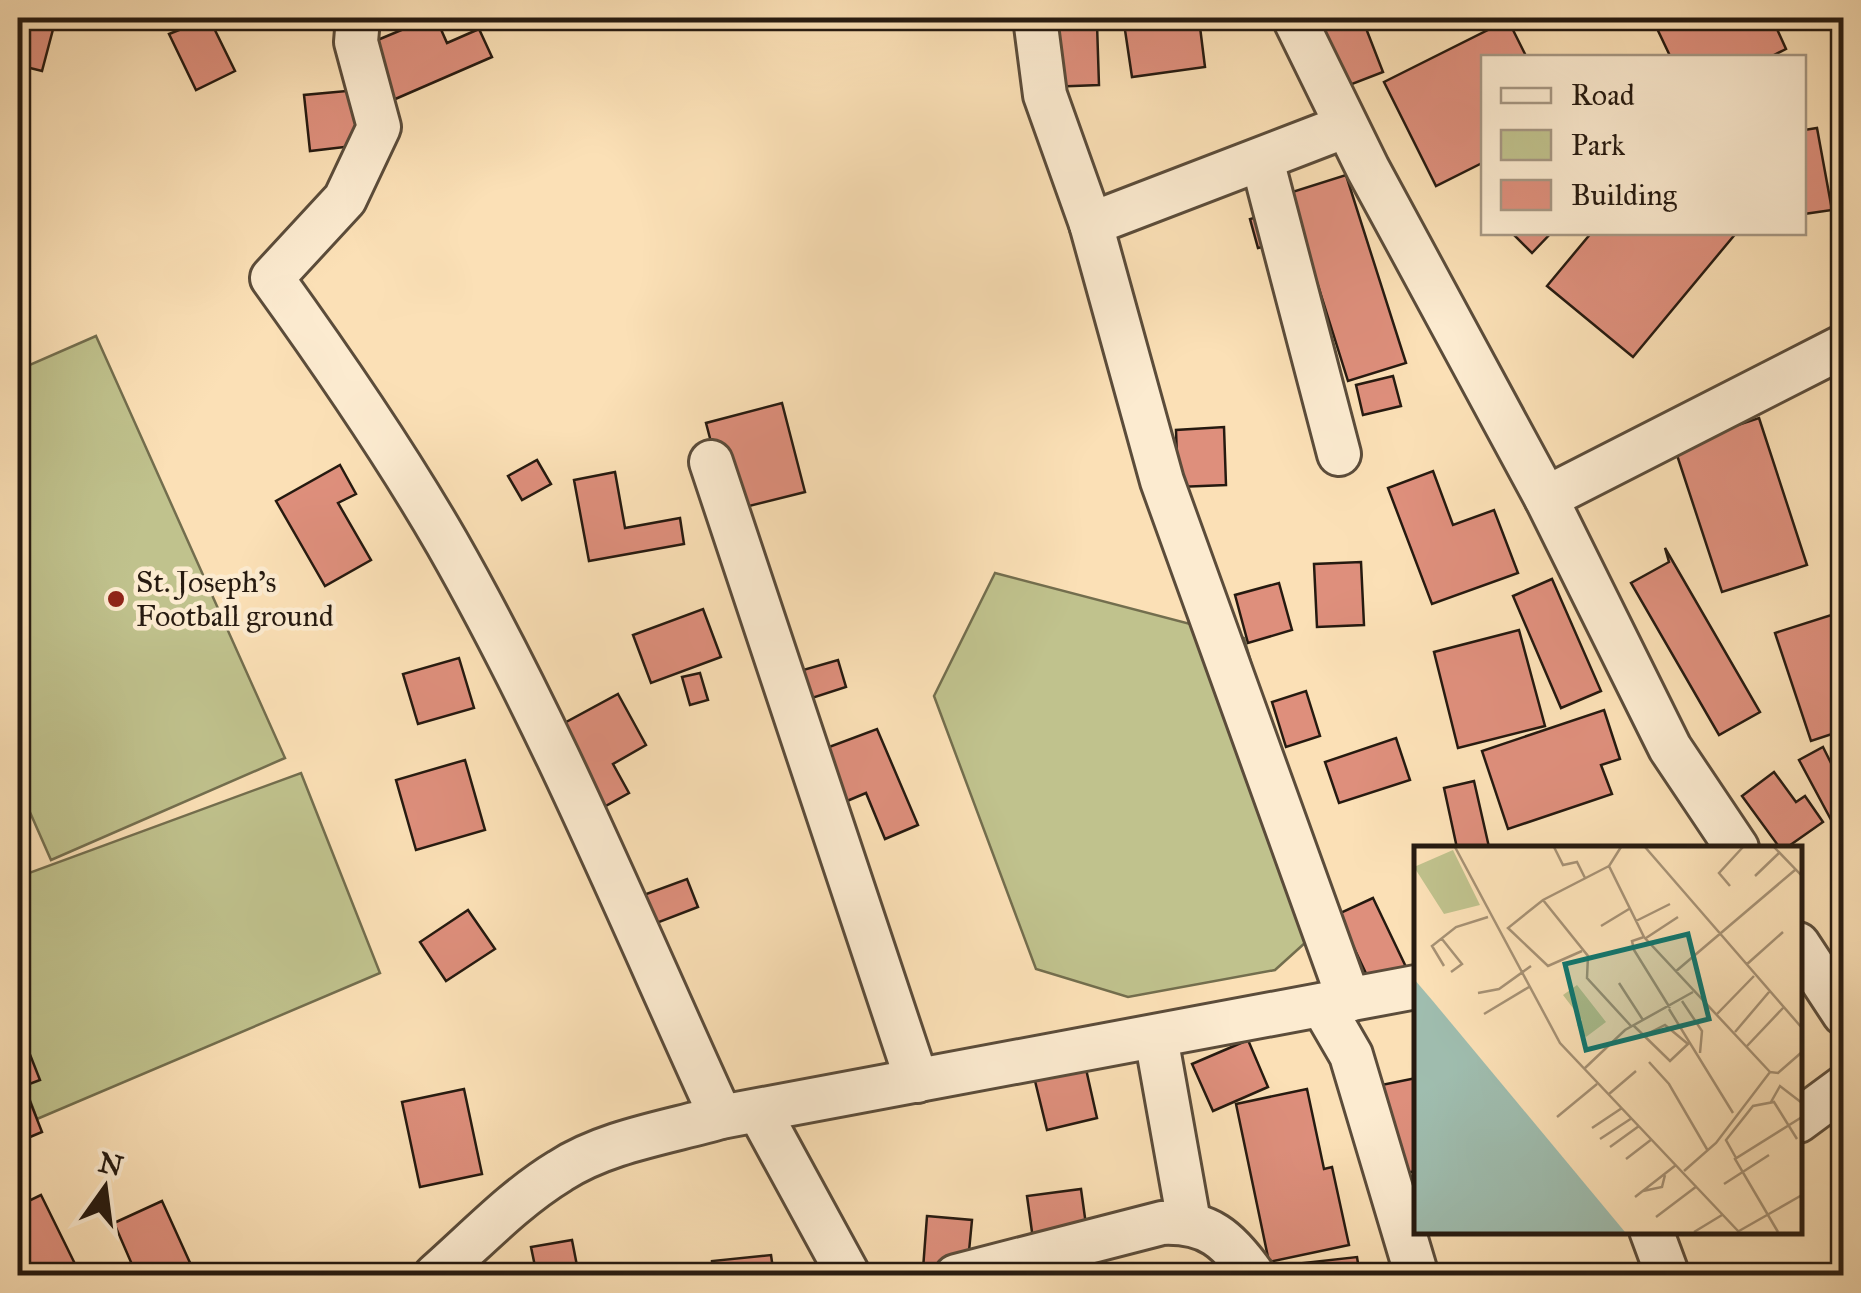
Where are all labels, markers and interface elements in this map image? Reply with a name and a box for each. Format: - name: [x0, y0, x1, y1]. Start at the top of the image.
- legend: [1481, 55, 1806, 235]
- text: Road: [1571, 77, 1635, 113]
- text: Park: [1571, 127, 1625, 163]
- text: Building: [1571, 177, 1678, 213]
- place label: St. Joseph's Football ground: [136, 564, 334, 634]
- marker: St. Joseph's Football ground: [105, 588, 127, 610]
- inset map: [1414, 846, 1801, 1233]
- north arrow: [55, 1138, 155, 1238]
- text: N: [95, 1144, 127, 1184]

